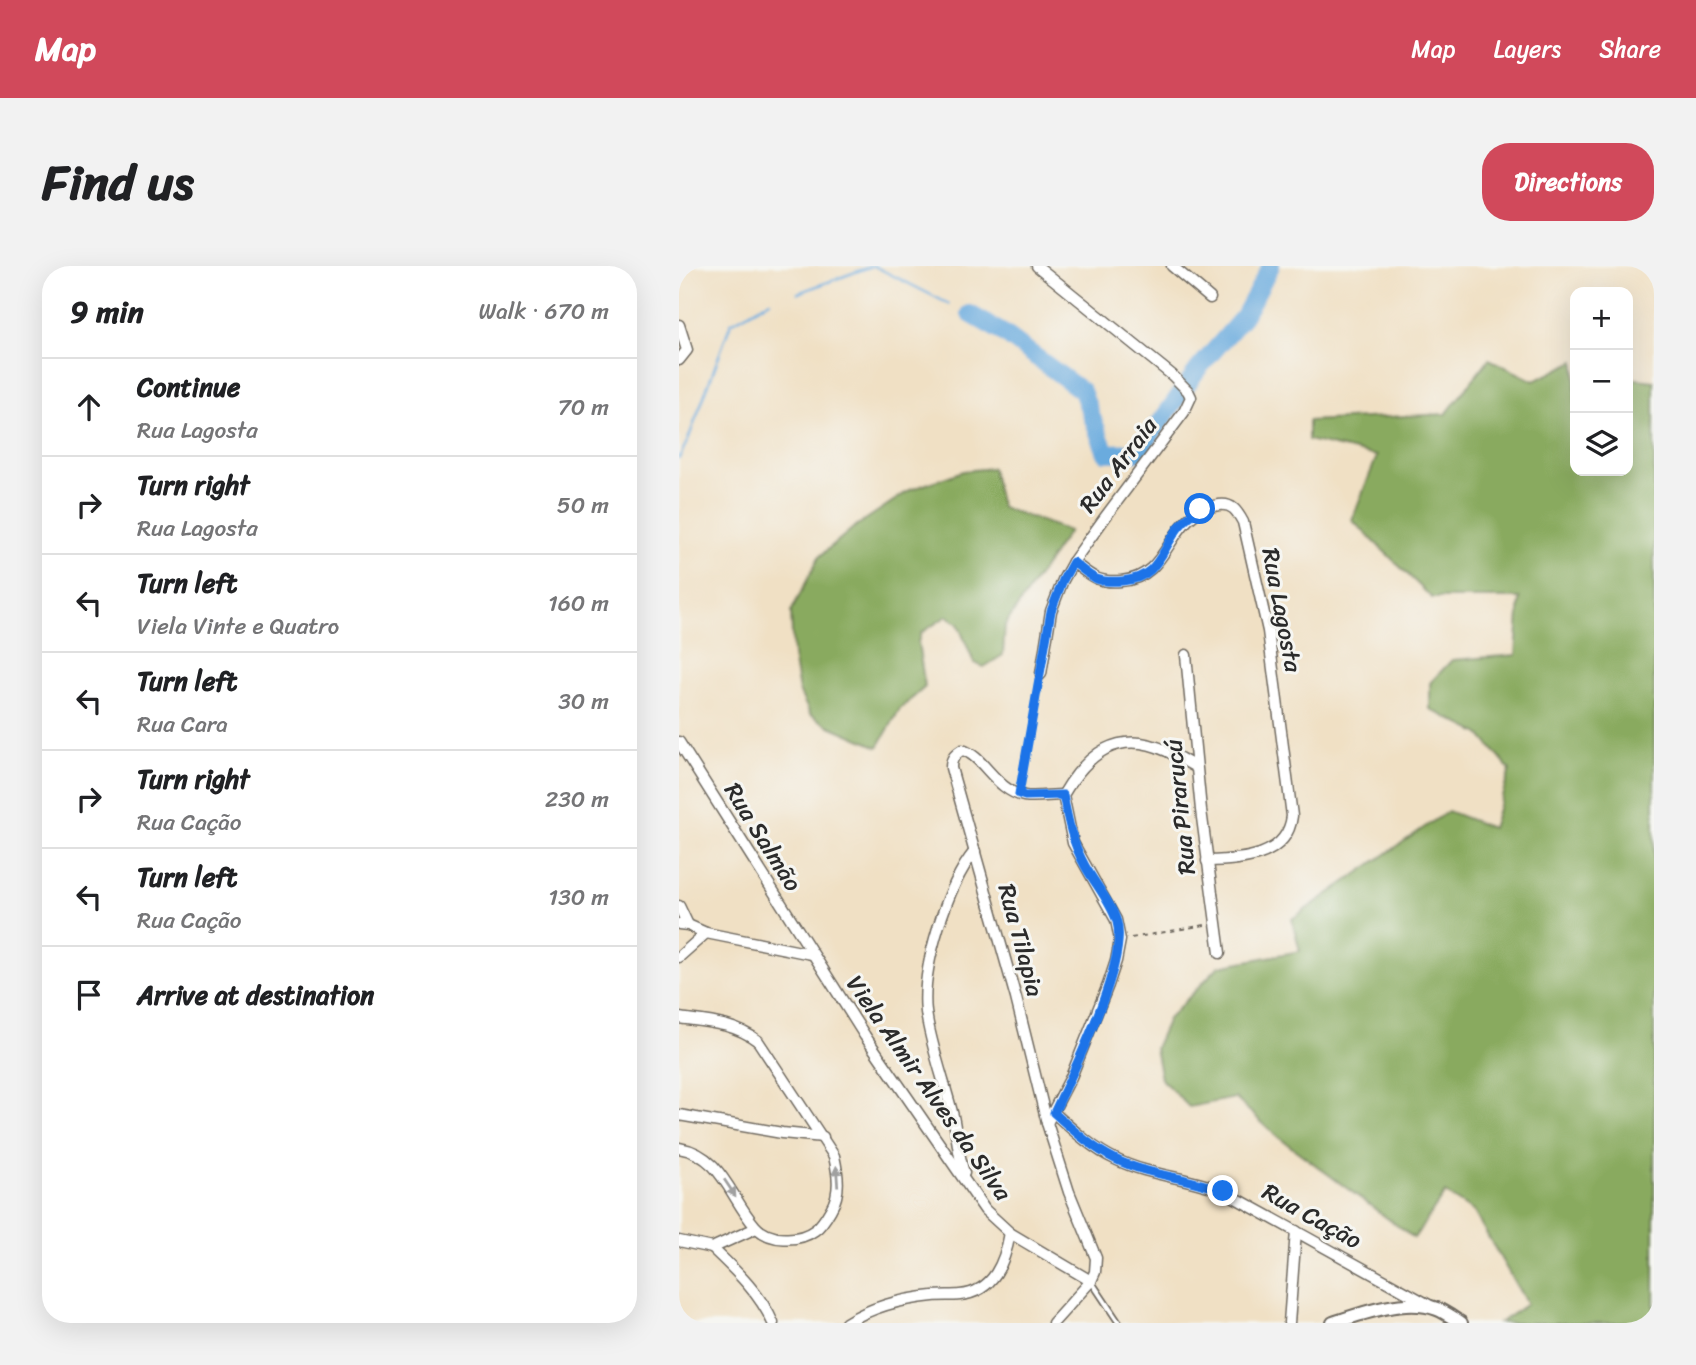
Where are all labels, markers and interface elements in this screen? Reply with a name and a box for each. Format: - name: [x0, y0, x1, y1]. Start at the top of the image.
- text: Map: [35, 20, 96, 78]
- text: Map: [1411, 28, 1456, 70]
- text: Layers: [1494, 28, 1561, 70]
- text: Share: [1599, 28, 1661, 70]
- text: Find us: [42, 139, 194, 226]
- button: Directions: [1482, 143, 1654, 221]
- text: 9 min: [70, 285, 144, 339]
- map controls: [1570, 287, 1633, 476]
- button: +: [1570, 287, 1633, 350]
- text: Walk · 670 m: [478, 291, 609, 332]
- button: −: [1570, 350, 1633, 413]
- text: Continue: [137, 364, 240, 410]
- text: 70 m: [558, 387, 609, 428]
- icon: ahead: [70, 388, 108, 426]
- street label: Rua Arraia: [1068, 407, 1169, 522]
- text: Rua Lagosta: [137, 410, 258, 451]
- button: layers: [1570, 413, 1633, 476]
- text: Turn right: [137, 462, 250, 508]
- text: 50 m: [557, 485, 609, 526]
- icon: right: [70, 486, 108, 524]
- route start: [1184, 493, 1215, 524]
- text: Rua Lagosta: [137, 508, 258, 549]
- street label: Rua Lagosta: [1249, 544, 1315, 677]
- text: Turn left: [137, 560, 237, 606]
- text: 160 m: [548, 583, 609, 624]
- icon: left: [70, 584, 108, 622]
- text: Viela Vinte e Quatro: [137, 606, 339, 647]
- text: Turn left: [137, 658, 237, 704]
- text: 30 m: [558, 681, 609, 722]
- icon: left: [70, 682, 108, 720]
- text: Rua Cara: [137, 704, 228, 745]
- street label: Rua Pirarucú: [1152, 737, 1208, 877]
- text: Turn right: [137, 756, 250, 802]
- street label: Rua Salmão: [713, 774, 813, 900]
- text: 230 m: [545, 779, 609, 820]
- icon: right: [70, 780, 108, 818]
- text: Rua Cação: [137, 802, 241, 843]
- text: Turn left: [137, 854, 237, 900]
- text: 130 m: [548, 877, 609, 918]
- icon: left: [70, 878, 108, 916]
- street label: Rua Tilapia: [986, 879, 1056, 1001]
- text: Rua Cação: [137, 900, 241, 941]
- street label: Viela Almir Alves da Silva: [835, 966, 1024, 1211]
- text: Arrive at destination: [137, 972, 374, 1018]
- icon: arrive: [70, 976, 108, 1014]
- one-way arrow: [831, 1165, 842, 1187]
- street label: Rua Cação: [1254, 1171, 1370, 1261]
- route end: [1207, 1175, 1238, 1206]
- one-way arrow: [723, 1179, 737, 1197]

